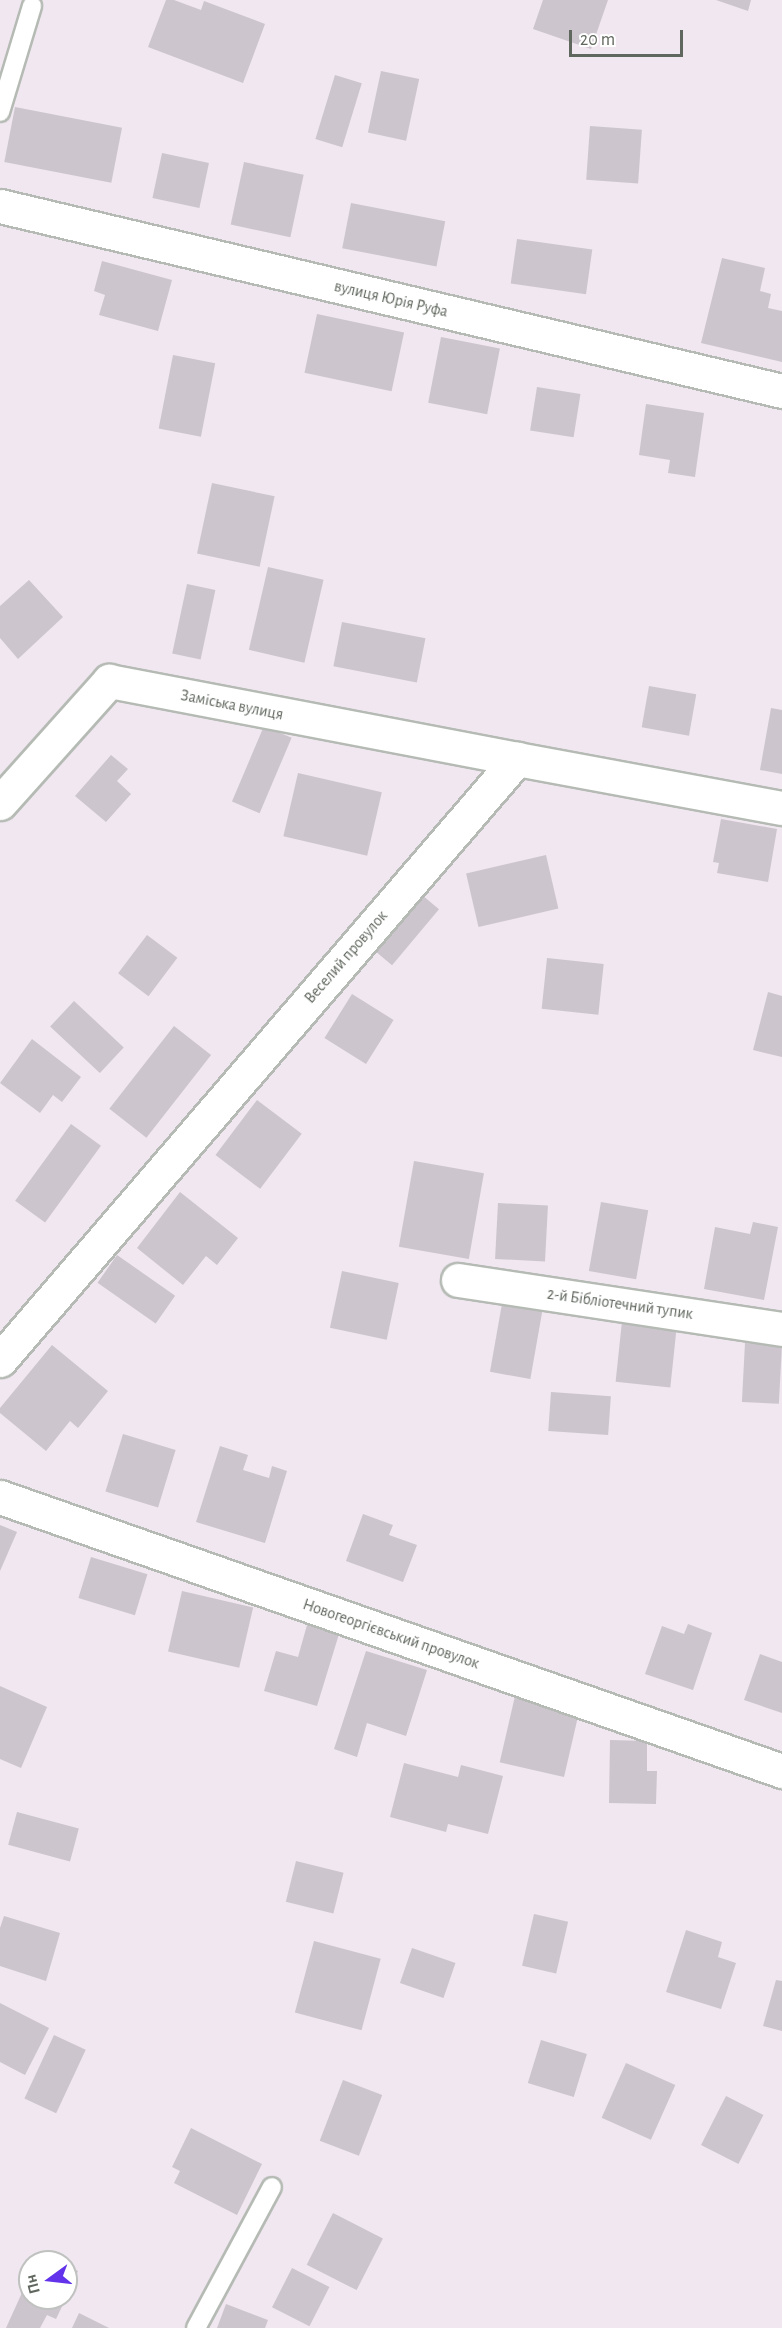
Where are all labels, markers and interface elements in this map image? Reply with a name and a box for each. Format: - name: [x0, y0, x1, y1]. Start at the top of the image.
- scale bar: [572, 18, 686, 56]
- text: 20 m: [580, 31, 615, 49]
- street label: вулиця Юрія Руфа: [332, 277, 450, 321]
- street label: Заміська вулиця: [179, 686, 285, 724]
- street label: Веселий провулок: [300, 906, 392, 1008]
- street label: 2-й Бібліотечний тупик: [546, 1284, 694, 1324]
- street label: Новогеоргієвський провулок: [300, 1595, 482, 1673]
- north arrow: [18, 2250, 78, 2310]
- text: Пн: [22, 2273, 43, 2296]

